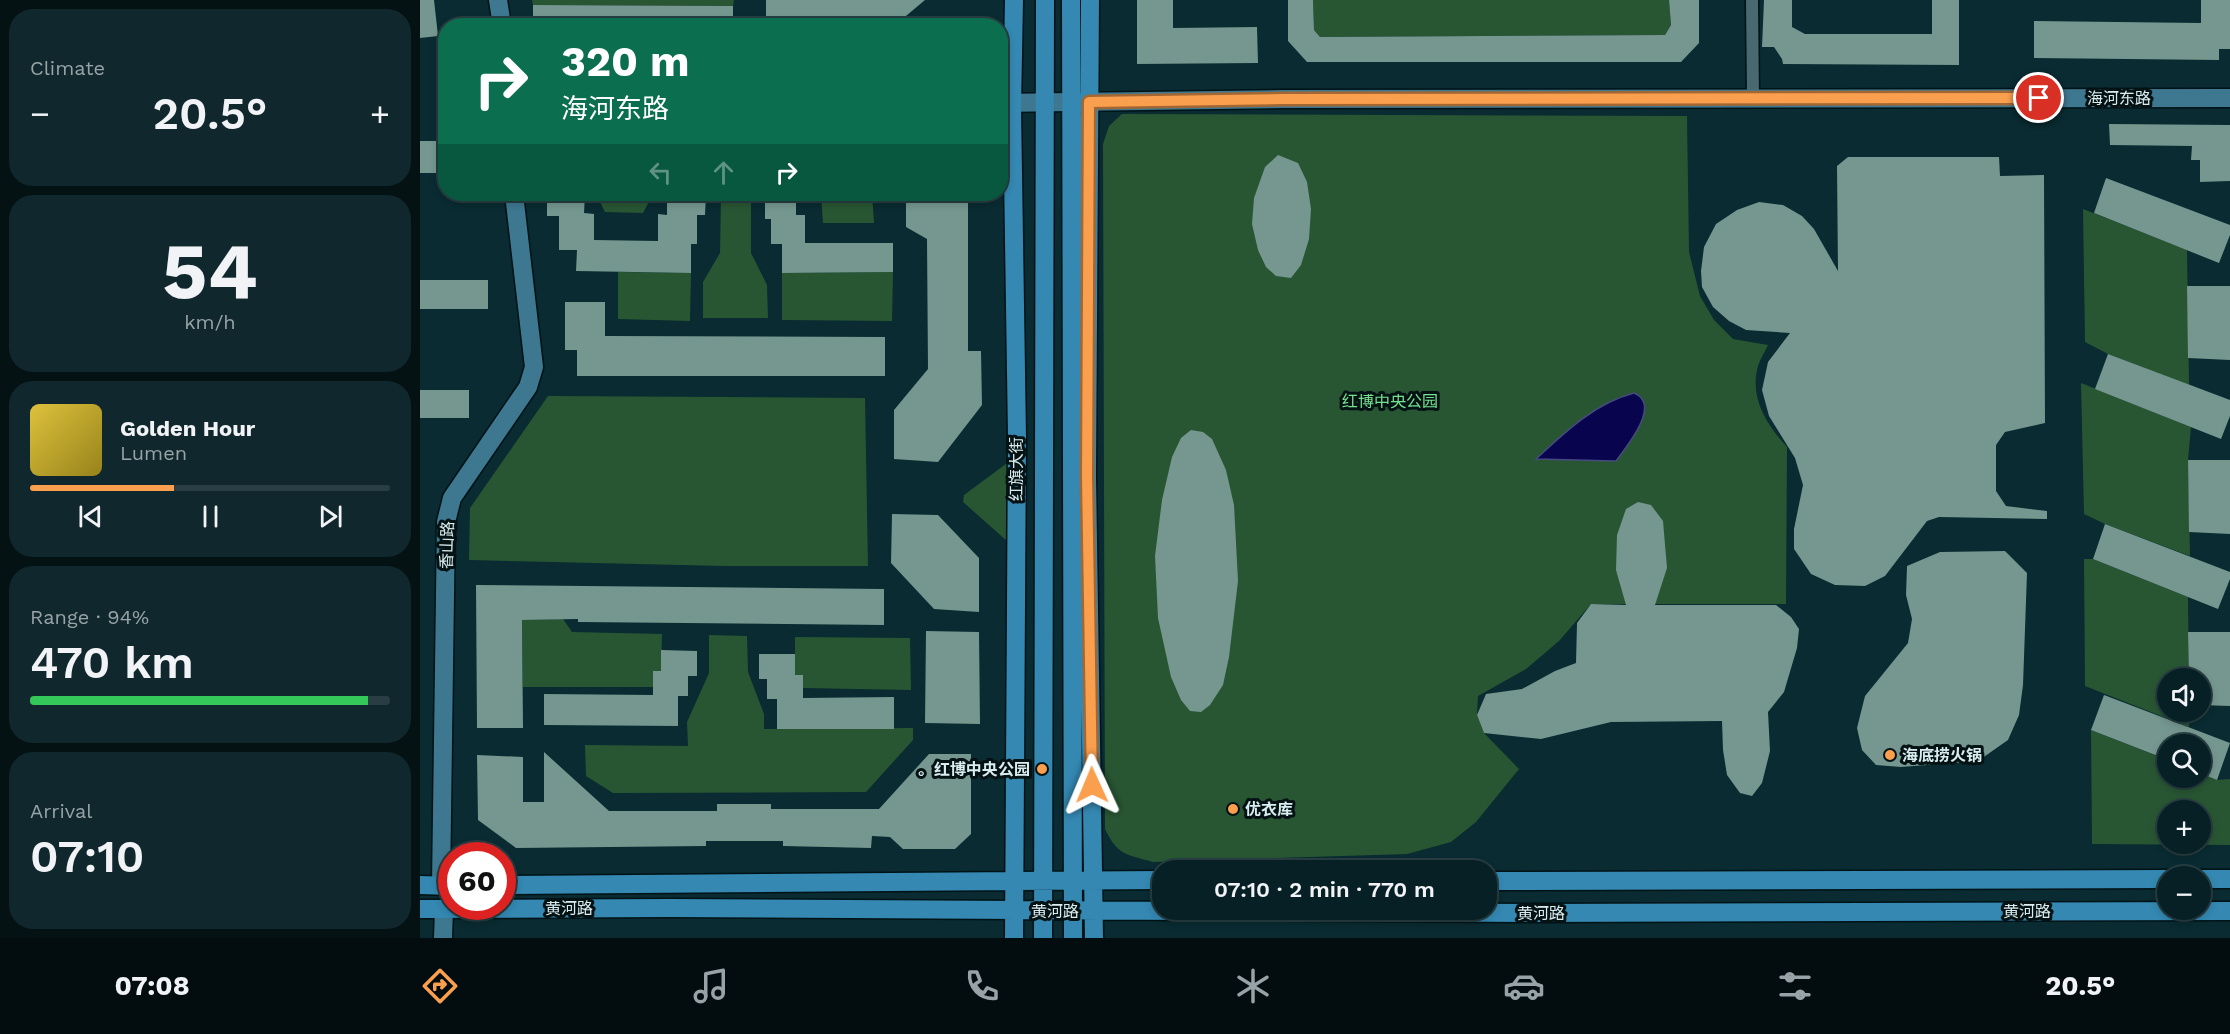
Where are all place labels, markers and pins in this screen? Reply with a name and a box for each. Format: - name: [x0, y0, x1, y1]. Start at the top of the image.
- pin: [2013, 72, 2064, 123]
- place label: 海底捞火锅: [1902, 746, 1982, 765]
- marker: 海底捞火锅: [1883, 748, 1897, 762]
- place label: 。红博中央公园: [918, 760, 1030, 779]
- marker: 。红博中央公园: [1035, 762, 1049, 776]
- place label: 优衣库: [1245, 800, 1293, 819]
- marker: 优衣库: [1226, 802, 1240, 816]

